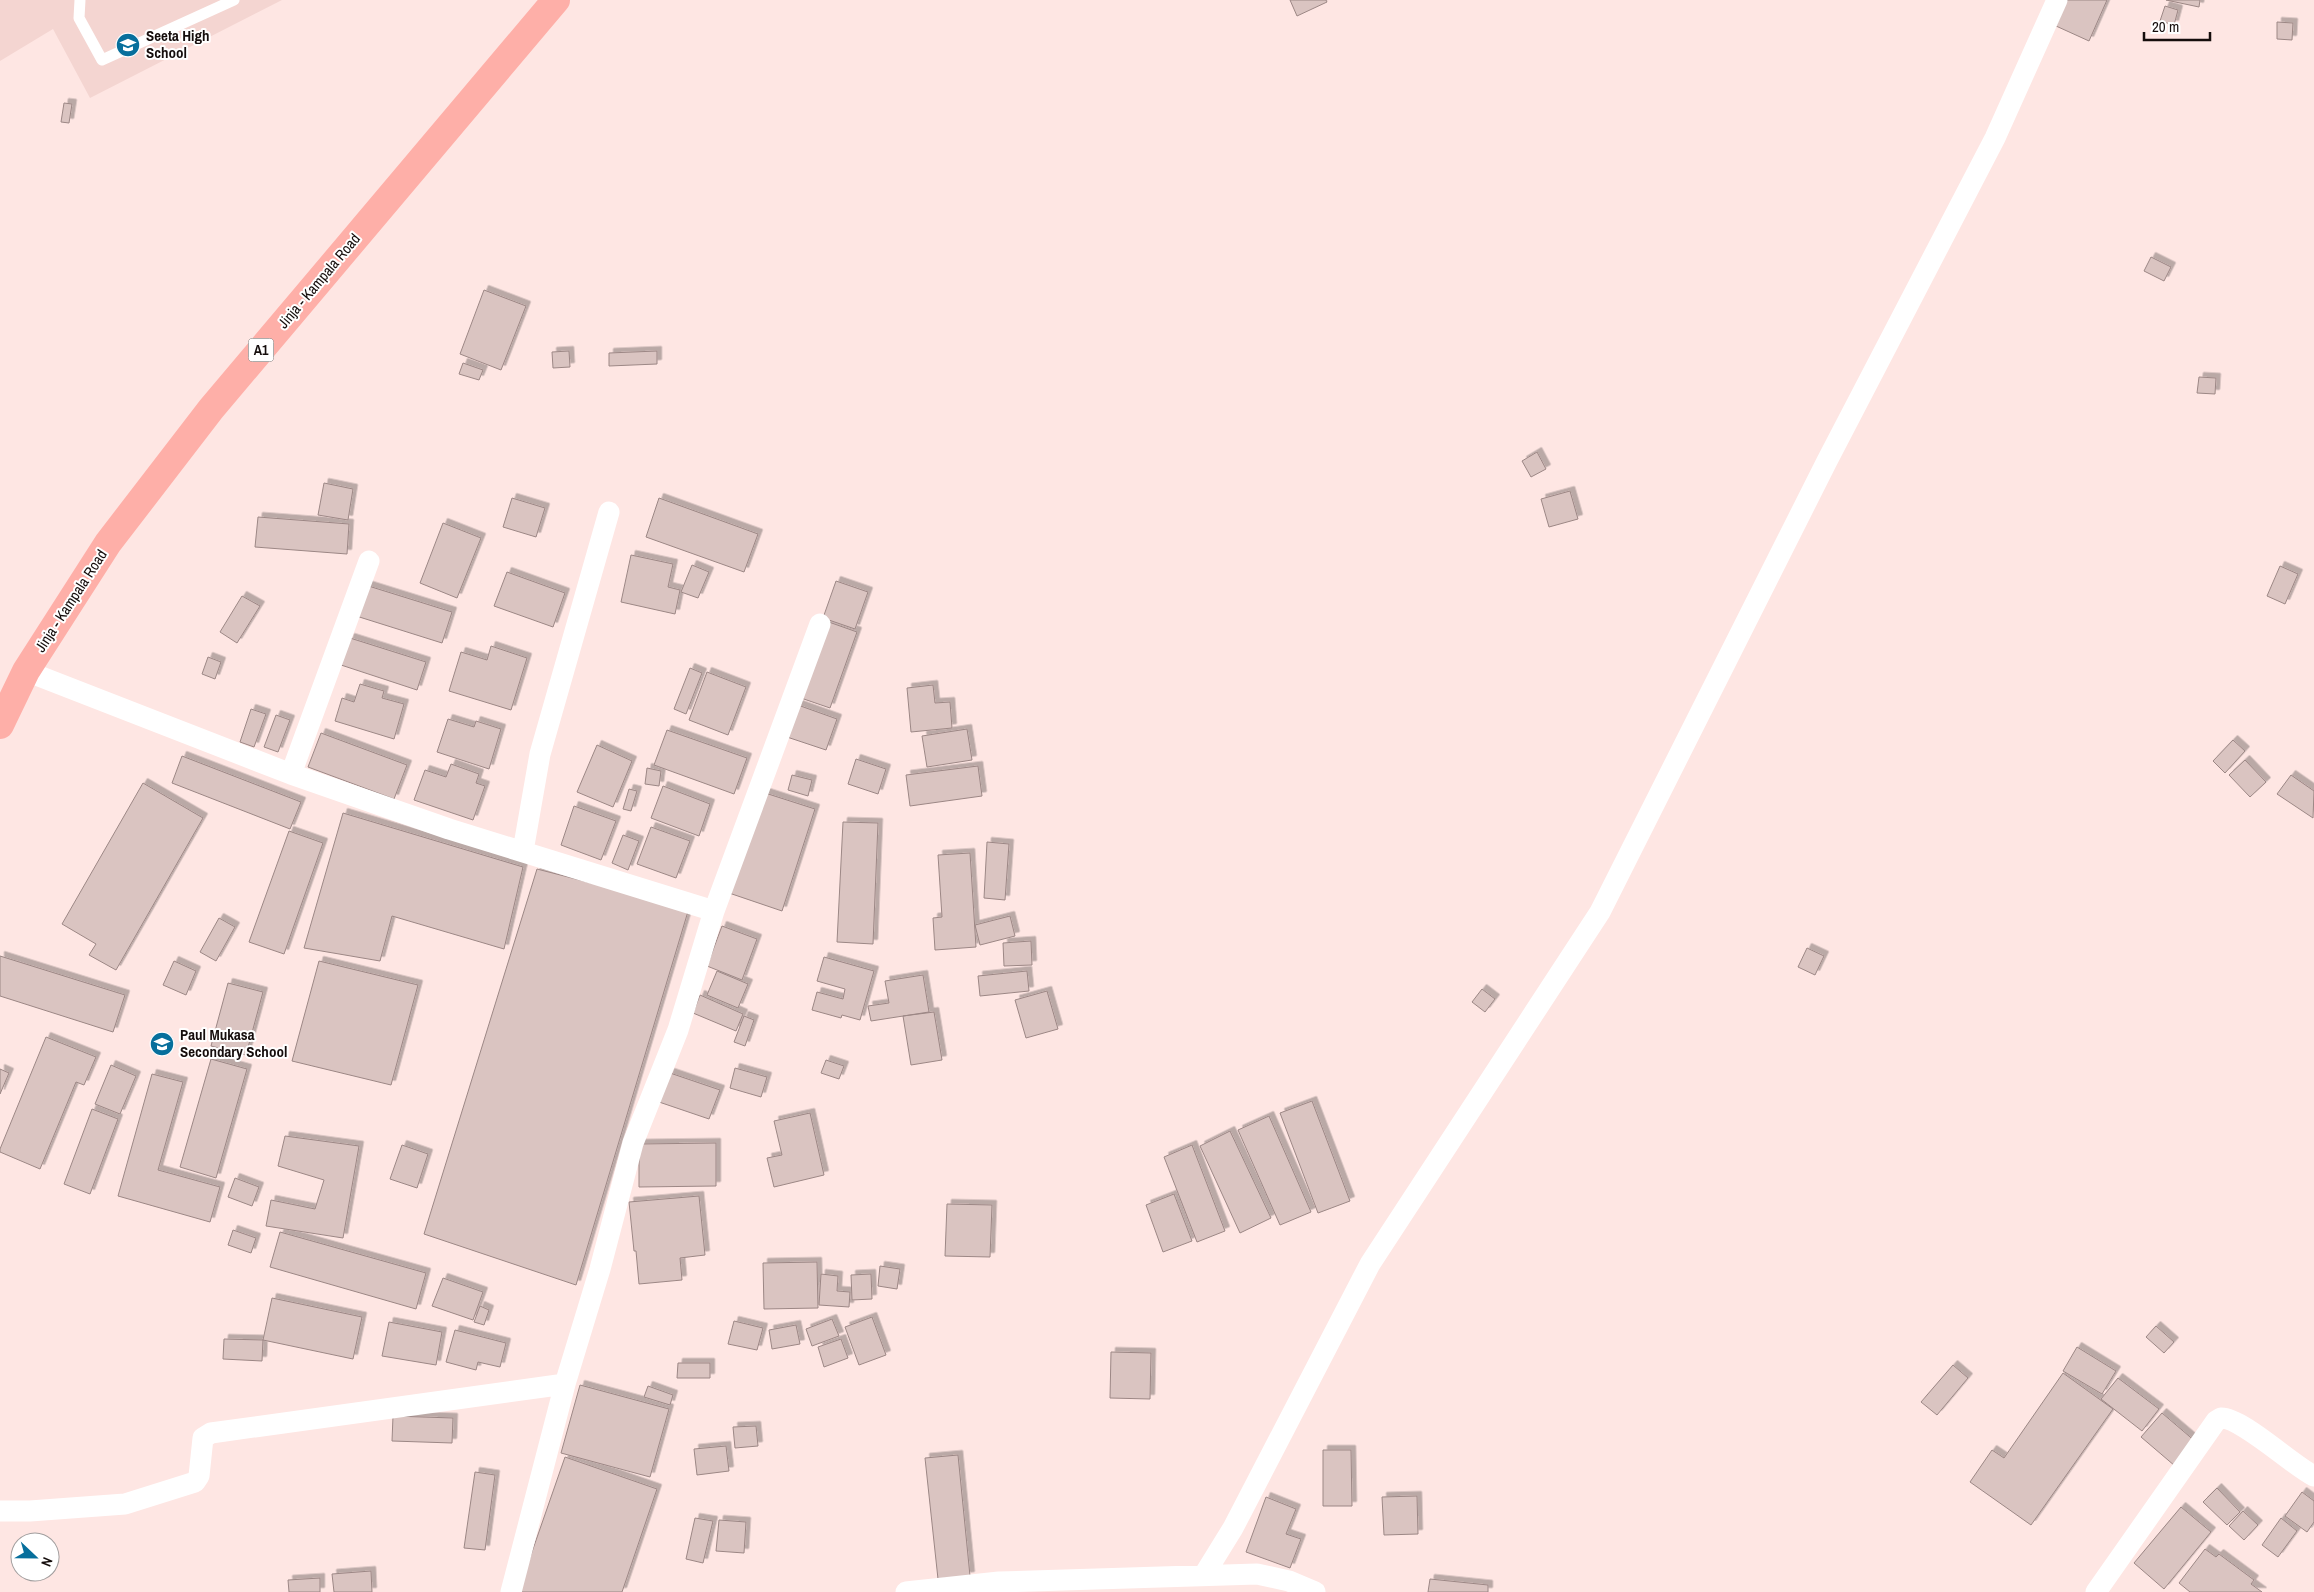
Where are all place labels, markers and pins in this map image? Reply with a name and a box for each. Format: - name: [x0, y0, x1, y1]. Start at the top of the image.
- place label: Seeta High School: [146, 25, 210, 63]
- school or university icon: Seeta High School: [115, 32, 141, 58]
- place label: Paul Mukasa Secondary School: [180, 1024, 287, 1062]
- school or university icon: Paul Mukasa Secondary School: [149, 1031, 175, 1057]

